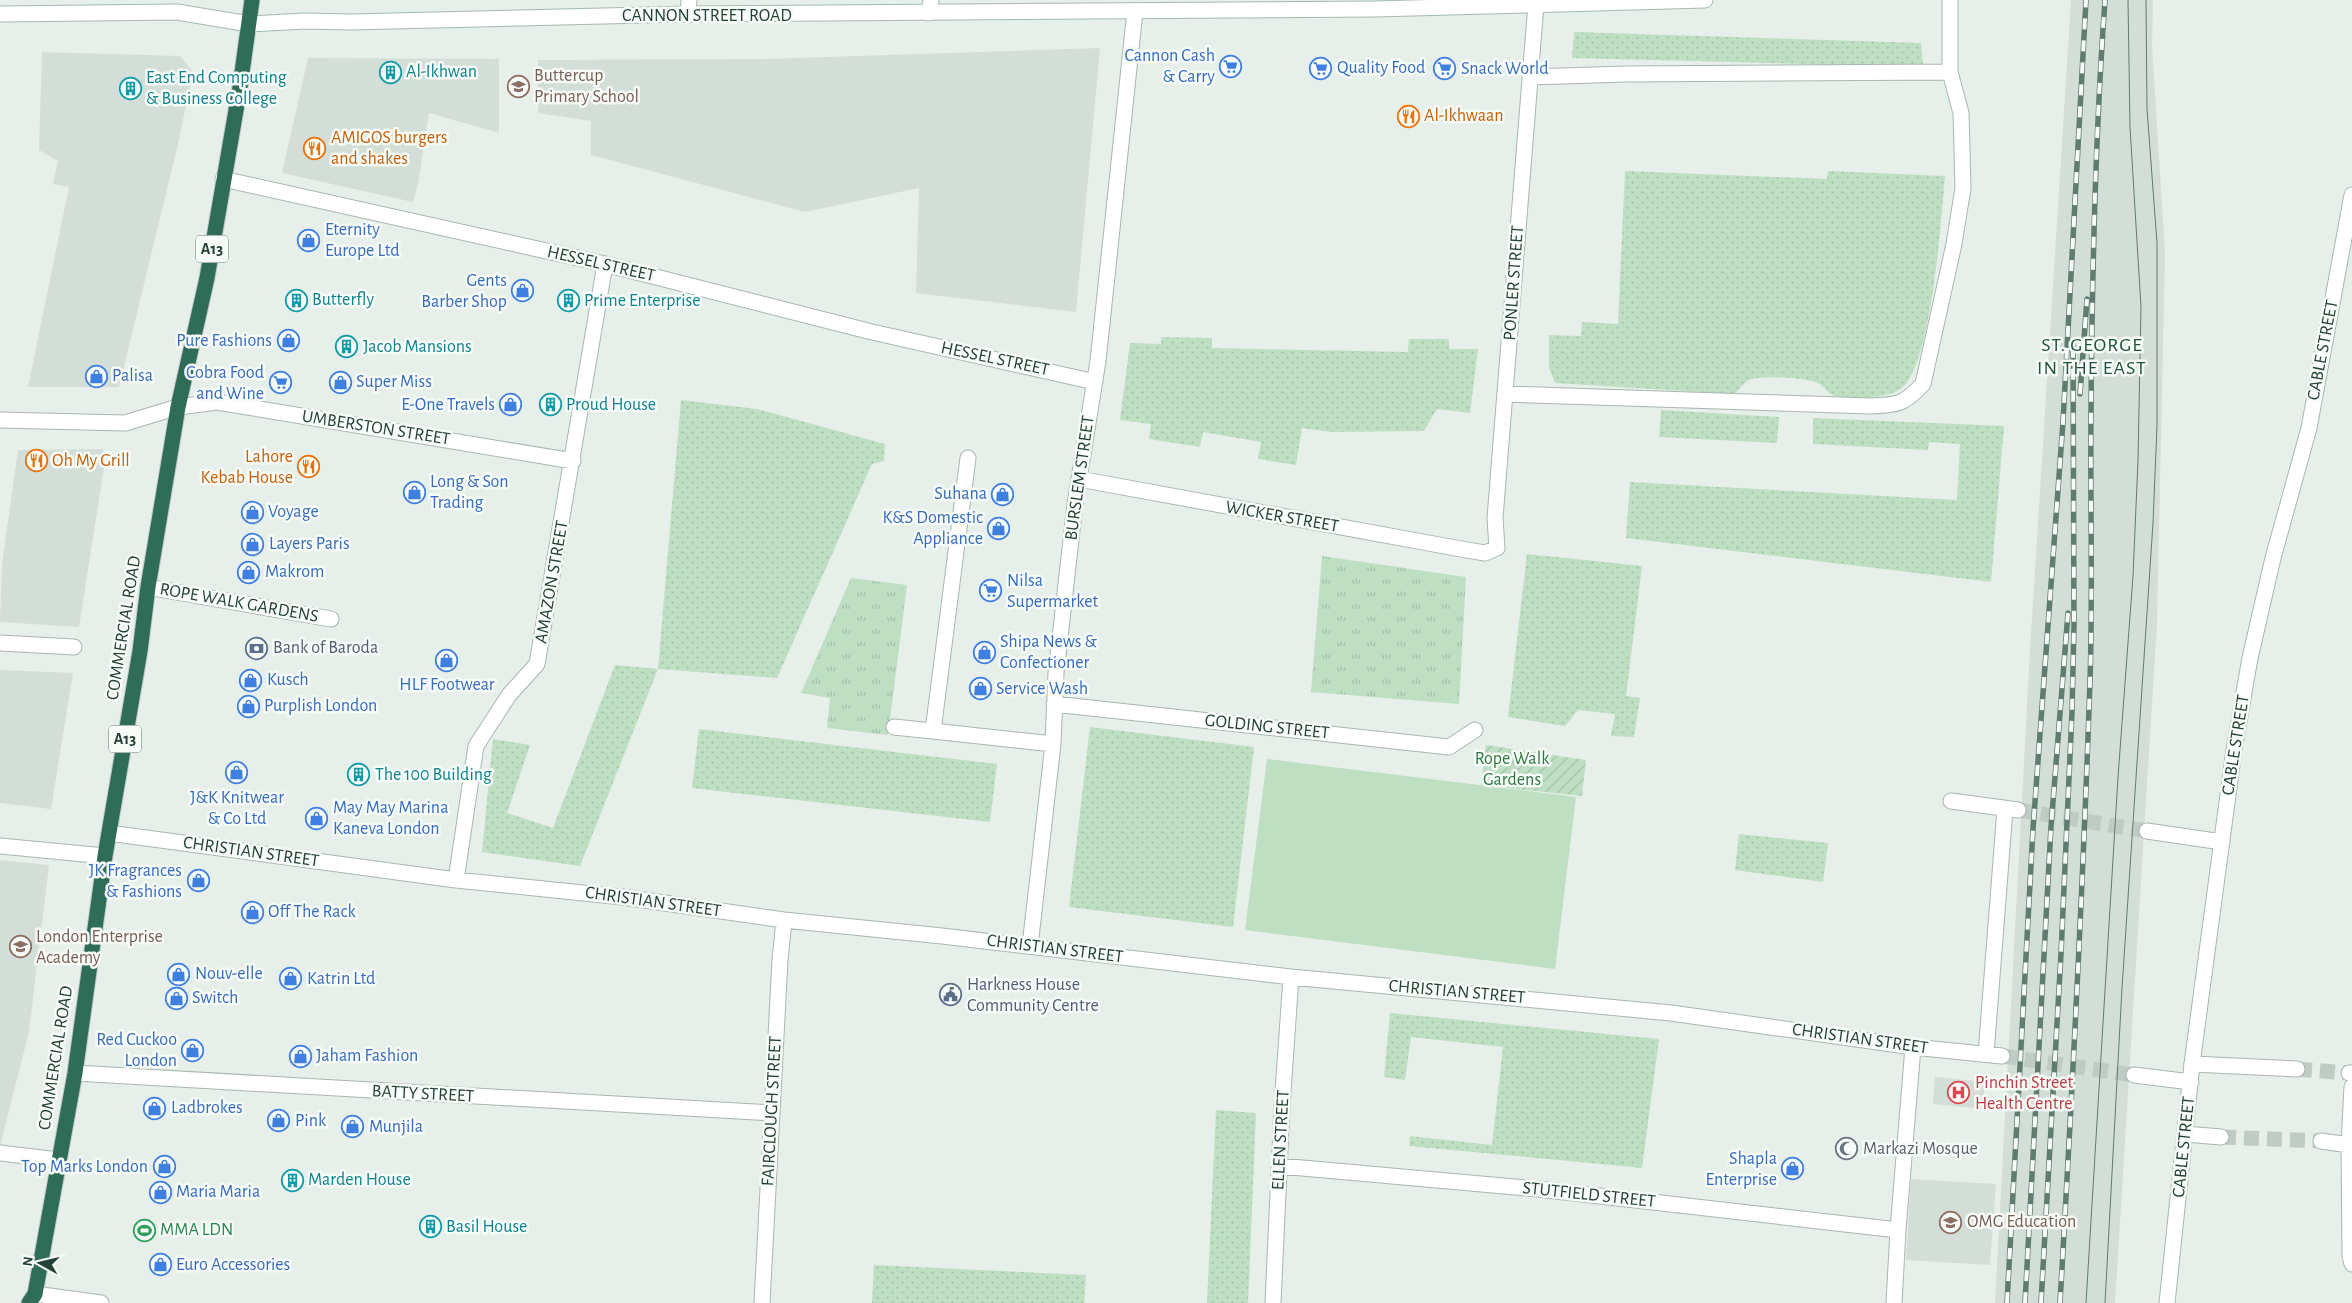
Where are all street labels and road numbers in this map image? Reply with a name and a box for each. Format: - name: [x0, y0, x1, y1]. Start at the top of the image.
- street label: CANNON STREET ROAD: [622, 7, 792, 25]
- street label: PONLER STREET: [1501, 225, 1527, 341]
- road number: A13: [196, 235, 228, 262]
- street label: HESSEL STREET: [545, 243, 657, 285]
- street label: CABLE STREET: [2304, 298, 2342, 402]
- street label: HESSEL STREET: [939, 339, 1051, 379]
- street label: UMBERSTON STREET: [301, 407, 452, 449]
- street label: BURSLEM STREET: [1062, 414, 1098, 542]
- street label: WICKER STREET: [1224, 498, 1340, 536]
- street label: AMAZON STREET: [532, 519, 572, 645]
- street label: COMMERCIAL ROAD: [104, 555, 144, 701]
- street label: ROPE WALK GARDENS: [158, 580, 320, 626]
- street label: CABLE STREET: [2219, 693, 2253, 797]
- street label: GOLDING STREET: [1204, 712, 1330, 743]
- road number: A13: [109, 726, 141, 752]
- street label: CHRISTIAN STREET: [182, 834, 320, 870]
- street label: CHRISTIAN STREET: [584, 884, 722, 920]
- street label: CHRISTIAN STREET: [986, 932, 1124, 966]
- street label: CHRISTIAN STREET: [1388, 977, 1526, 1007]
- street label: COMMERCIAL ROAD: [36, 985, 76, 1131]
- street label: CHRISTIAN STREET: [1791, 1021, 1929, 1057]
- street label: FAIRCLOUGH STREET: [759, 1035, 785, 1187]
- street label: BATTY STREET: [371, 1082, 475, 1106]
- street label: ELLEN STREET: [1269, 1089, 1293, 1191]
- street label: CABLE STREET: [2170, 1095, 2198, 1199]
- street label: STUTFIELD STREET: [1522, 1179, 1657, 1211]

